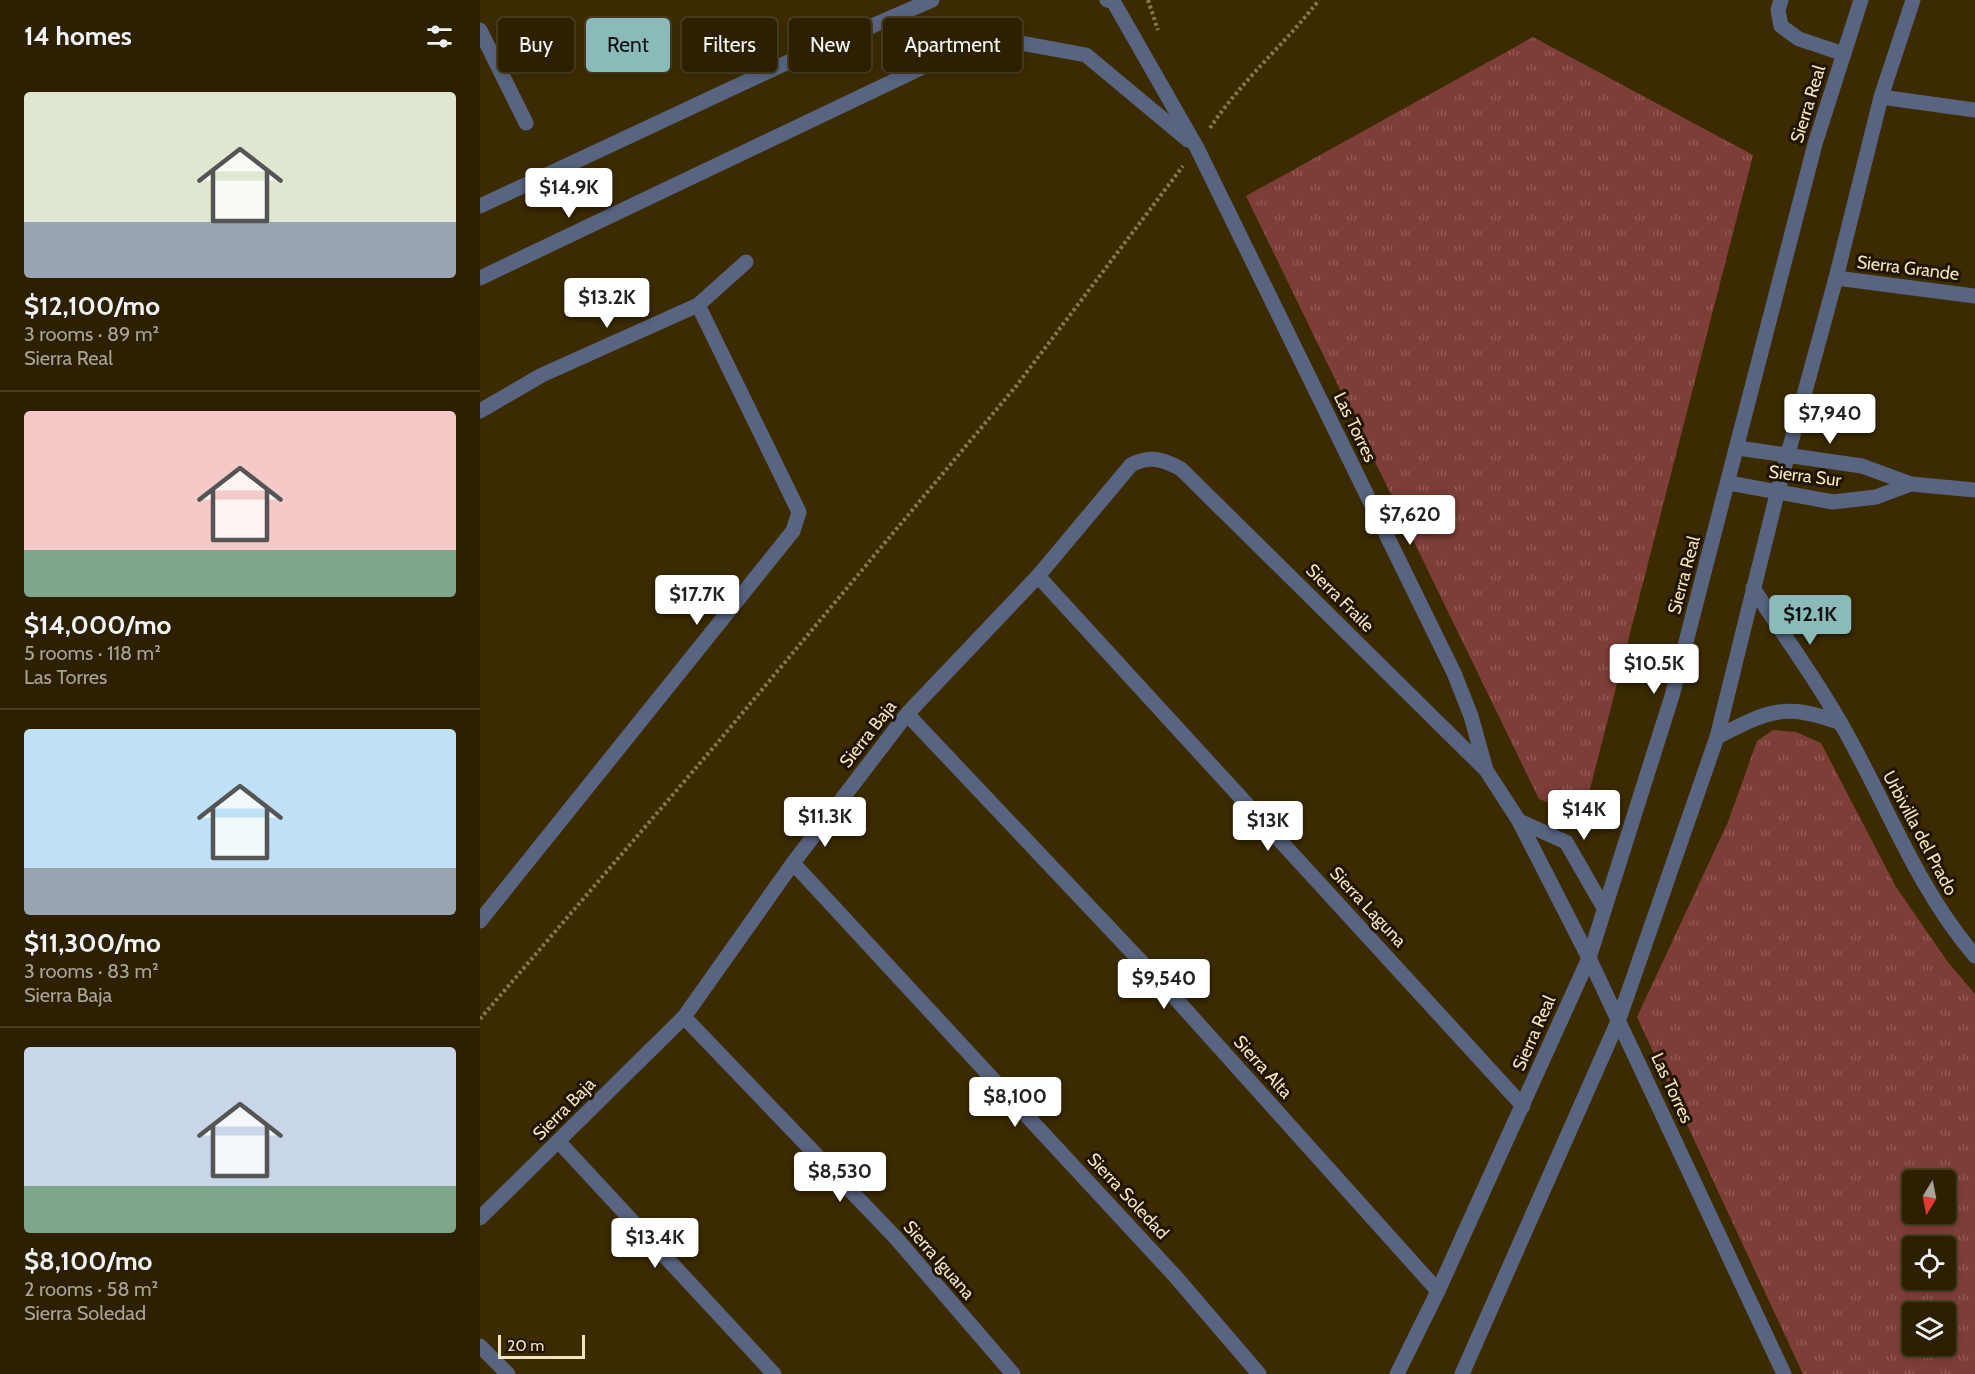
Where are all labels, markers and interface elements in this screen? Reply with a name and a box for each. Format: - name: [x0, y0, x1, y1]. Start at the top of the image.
- chip: Buy: [498, 18, 574, 72]
- chip: Rent: [586, 18, 670, 72]
- chip: Filters: [682, 18, 777, 72]
- chip: New: [789, 18, 871, 72]
- chip: Apartment: [883, 18, 1022, 72]
- text: 14 homes: [24, 20, 132, 52]
- icon: filters: [423, 20, 456, 53]
- street label: Sierra Real: [1786, 62, 1830, 145]
- icon: home: [186, 131, 294, 239]
- pin: $14.9K: [520, 168, 618, 219]
- text: $14.9K: [539, 175, 599, 199]
- street label: Sierra Grande: [1856, 251, 1960, 285]
- pin: $13.2K: [558, 278, 656, 329]
- text: $13.2K: [578, 285, 636, 309]
- text: $12,100/mo: [24, 290, 160, 322]
- text: 3 rooms · 89 m²: [24, 322, 159, 346]
- text: Sierra Real: [24, 346, 113, 370]
- street label: Las Torres: [1329, 388, 1381, 466]
- pin: $7,940: [1781, 394, 1879, 445]
- text: $7,940: [1798, 401, 1862, 425]
- icon: home: [186, 450, 294, 558]
- street label: Sierra Sur: [1767, 461, 1843, 491]
- pin: $7,620: [1361, 495, 1459, 546]
- text: $7,620: [1379, 502, 1441, 526]
- street label: Sierra Real: [1663, 533, 1705, 616]
- street label: Sierra Fraile: [1301, 559, 1379, 637]
- pin: $17.7K: [648, 575, 746, 626]
- text: $17.7K: [669, 582, 725, 606]
- pin: $12.1K: [1761, 595, 1859, 646]
- text: $12.1K: [1783, 602, 1837, 626]
- text: $14,000/mo: [24, 609, 171, 641]
- text: 5 rooms · 118 m²: [24, 641, 161, 665]
- pin: $10.5K: [1605, 644, 1703, 695]
- text: $10.5K: [1624, 651, 1684, 675]
- text: Las Torres: [24, 665, 107, 689]
- street label: Sierra Baja: [835, 696, 901, 772]
- street label: Urbivilla del Prado: [1878, 767, 1962, 899]
- icon: home: [186, 768, 294, 876]
- pin: $14K: [1548, 790, 1620, 841]
- pin: $11.3K: [776, 797, 874, 848]
- text: $14K: [1562, 797, 1606, 821]
- pin: $13K: [1232, 801, 1304, 852]
- text: $11.3K: [798, 804, 852, 828]
- text: $13K: [1247, 808, 1289, 832]
- street label: Sierra Laguna: [1325, 862, 1411, 952]
- text: $11,300/mo: [24, 927, 161, 959]
- text: 3 rooms · 83 m²: [24, 959, 159, 983]
- pin: $9,540: [1115, 959, 1213, 1010]
- text: $9,540: [1132, 966, 1196, 990]
- text: Sierra Baja: [24, 983, 112, 1007]
- street label: Sierra Real: [1508, 991, 1561, 1074]
- street label: Sierra Alta: [1229, 1031, 1297, 1103]
- street label: Las Torres: [1646, 1049, 1698, 1127]
- street label: Sierra Baja: [528, 1073, 600, 1145]
- pin: $8,100: [966, 1077, 1064, 1128]
- text: $8,100: [983, 1084, 1047, 1108]
- icon: home: [186, 1086, 294, 1194]
- street label: Sierra Soledad: [1083, 1148, 1173, 1244]
- pin: $8,530: [791, 1152, 889, 1203]
- text: $8,530: [808, 1159, 872, 1183]
- north arrow: [1902, 1170, 1956, 1224]
- map controls: [1902, 1170, 1956, 1356]
- street label: Sierra Iguana: [899, 1216, 979, 1304]
- pin: $13.4K: [606, 1218, 704, 1269]
- text: $13.4K: [625, 1225, 685, 1249]
- button: locate: [1902, 1236, 1956, 1290]
- text: $8,100/mo: [24, 1245, 152, 1277]
- text: 2 rooms · 58 m²: [24, 1277, 158, 1301]
- text: Sierra Soledad: [24, 1301, 146, 1325]
- button: layers: [1902, 1302, 1956, 1356]
- scale bar: [498, 1332, 585, 1360]
- text: 20 m: [507, 1336, 544, 1355]

